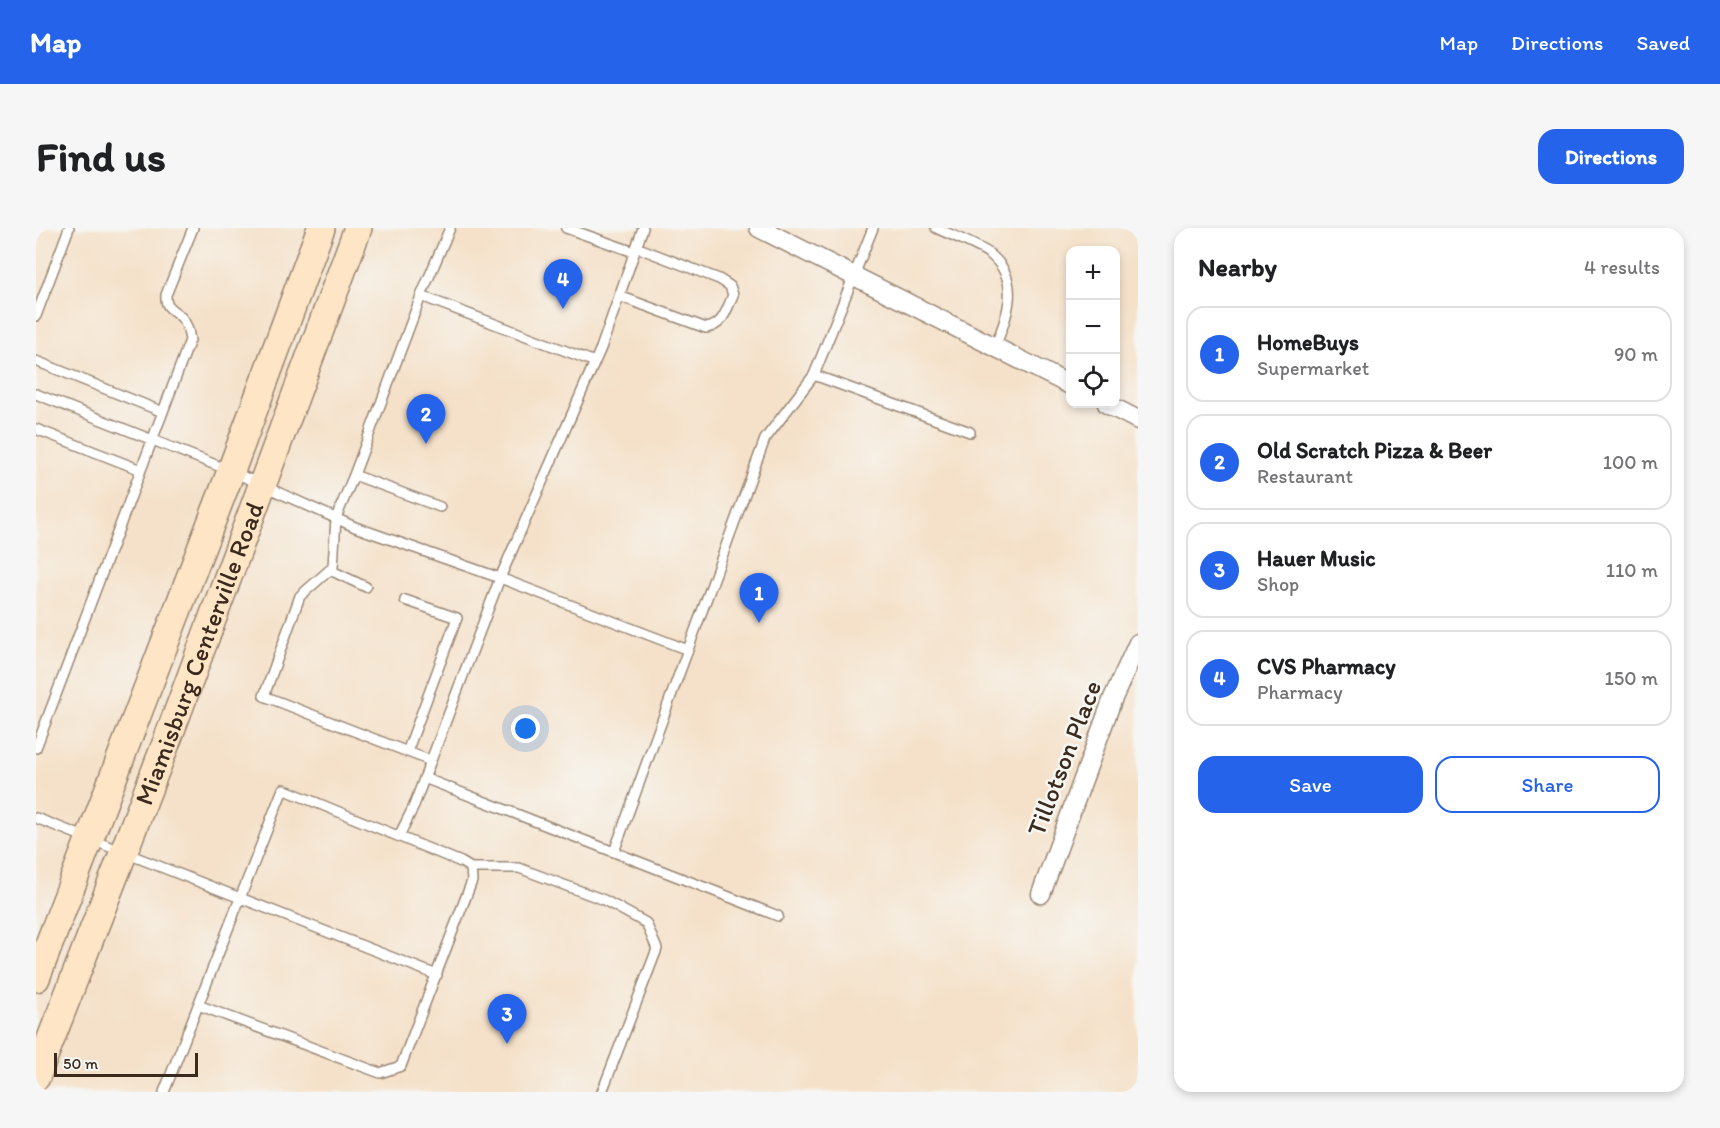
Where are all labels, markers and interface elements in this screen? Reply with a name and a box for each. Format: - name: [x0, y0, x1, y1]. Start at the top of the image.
- text: Map: [30, 25, 81, 59]
- text: Map: [1440, 30, 1478, 55]
- text: Directions: [1511, 30, 1603, 55]
- text: Saved: [1636, 30, 1690, 55]
- button: Directions: [1538, 129, 1684, 184]
- text: Find us: [36, 131, 166, 182]
- map controls: [1066, 246, 1120, 408]
- button: +: [1066, 246, 1120, 300]
- text: Nearby: [1198, 251, 1277, 283]
- text: 4 results: [1584, 255, 1660, 279]
- pin: 4: [544, 260, 582, 309]
- button: −: [1066, 300, 1120, 354]
- text: HomeBuys: [1257, 329, 1359, 356]
- text: 1: [1215, 342, 1224, 366]
- text: 90 m: [1614, 342, 1658, 366]
- button: locate: [1066, 354, 1120, 408]
- text: Supermarket: [1257, 356, 1369, 380]
- pin: 2: [406, 394, 446, 444]
- text: Old Scratch Pizza & Beer: [1257, 437, 1492, 464]
- text: 2: [1214, 450, 1225, 474]
- text: 100 m: [1603, 450, 1658, 474]
- text: Restaurant: [1257, 464, 1353, 488]
- street label: Miamisburg Centerville Road: [128, 497, 271, 810]
- text: Hauer Music: [1257, 545, 1376, 572]
- text: 3: [1214, 558, 1225, 582]
- text: 110 m: [1606, 558, 1658, 582]
- text: Shop: [1257, 572, 1299, 596]
- pin: 1: [740, 574, 778, 623]
- text: CVS Pharmacy: [1257, 653, 1396, 680]
- text: 4: [1213, 666, 1226, 690]
- text: 150 m: [1605, 666, 1658, 690]
- street label: Tillotson Place: [1020, 676, 1108, 840]
- text: Pharmacy: [1257, 680, 1343, 704]
- your location: [511, 714, 540, 743]
- button: Save: [1198, 756, 1423, 813]
- button: Share: [1435, 756, 1660, 813]
- pin: 3: [488, 994, 526, 1044]
- scale bar: [54, 1050, 198, 1078]
- text: 50 m: [63, 1054, 98, 1073]

